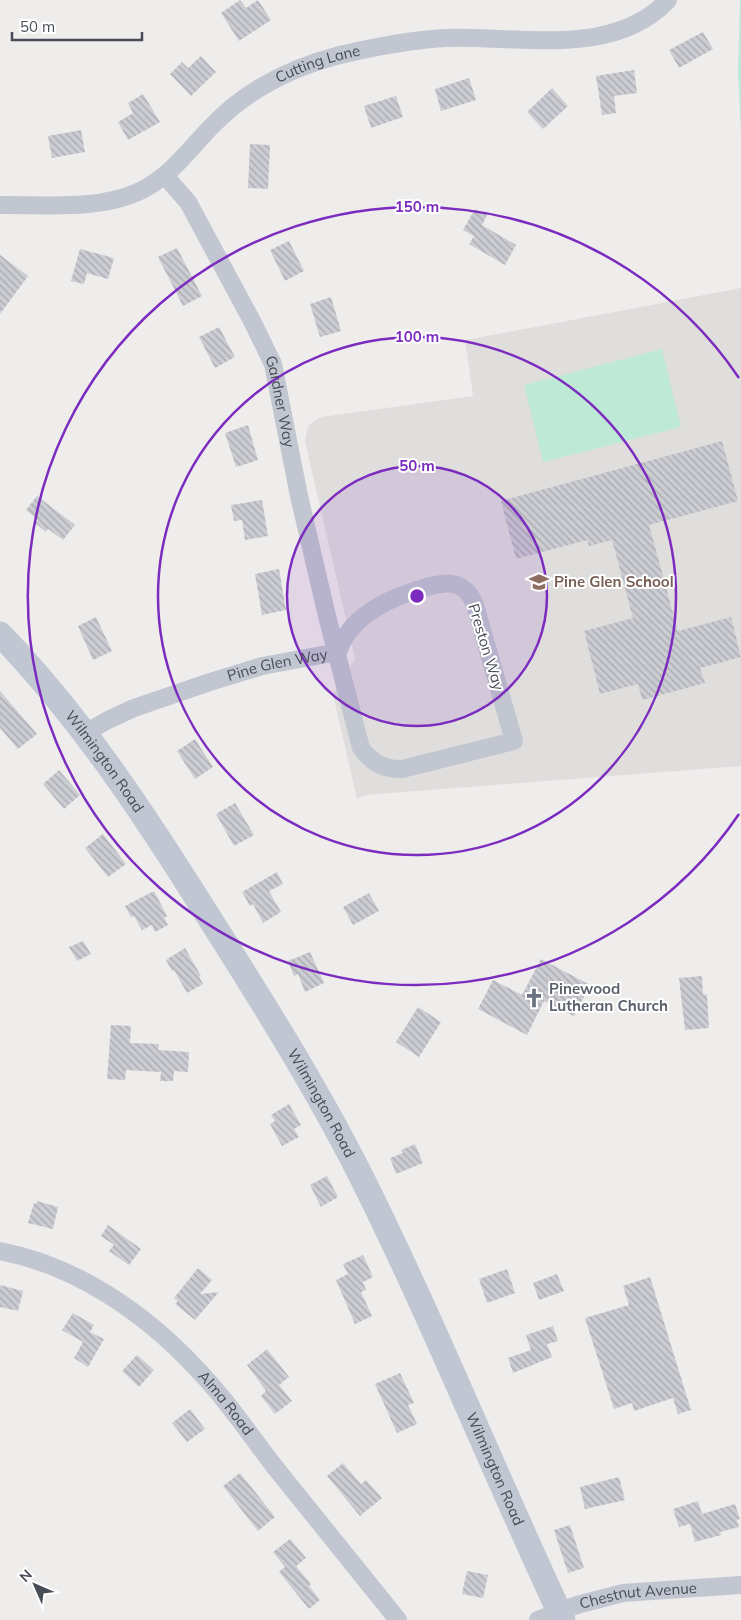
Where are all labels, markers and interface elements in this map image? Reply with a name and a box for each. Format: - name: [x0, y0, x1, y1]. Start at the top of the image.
- scale bar: [12, 10, 142, 42]
- text: 50 m: [20, 17, 55, 36]
- street label: Cutting Lane: [272, 41, 362, 87]
- text: 150 m: [395, 197, 439, 216]
- text: 100 m: [395, 327, 439, 346]
- street label: Gardner Way: [261, 352, 299, 449]
- text: 50 m: [399, 456, 435, 475]
- school or university icon: Pine Glen School: [528, 571, 550, 593]
- place label: Pine Glen School: [554, 572, 674, 591]
- centre of rings: [408, 587, 426, 605]
- street label: Preston Way: [464, 601, 509, 693]
- street label: Pine Glen Way: [225, 644, 329, 685]
- street label: Wilmington Road: [61, 706, 148, 816]
- place label: Pinewood Lutheran Church: [549, 979, 668, 1015]
- church icon: Pinewood Lutheran Church: [523, 987, 545, 1009]
- street label: Wilmington Road: [284, 1045, 360, 1161]
- street label: Alma Road: [194, 1367, 258, 1439]
- street label: Wilmington Road: [462, 1409, 529, 1528]
- north arrow: [10, 1560, 60, 1610]
- text: N: [16, 1566, 36, 1586]
- street label: Chestnut Avenue: [577, 1578, 698, 1613]

